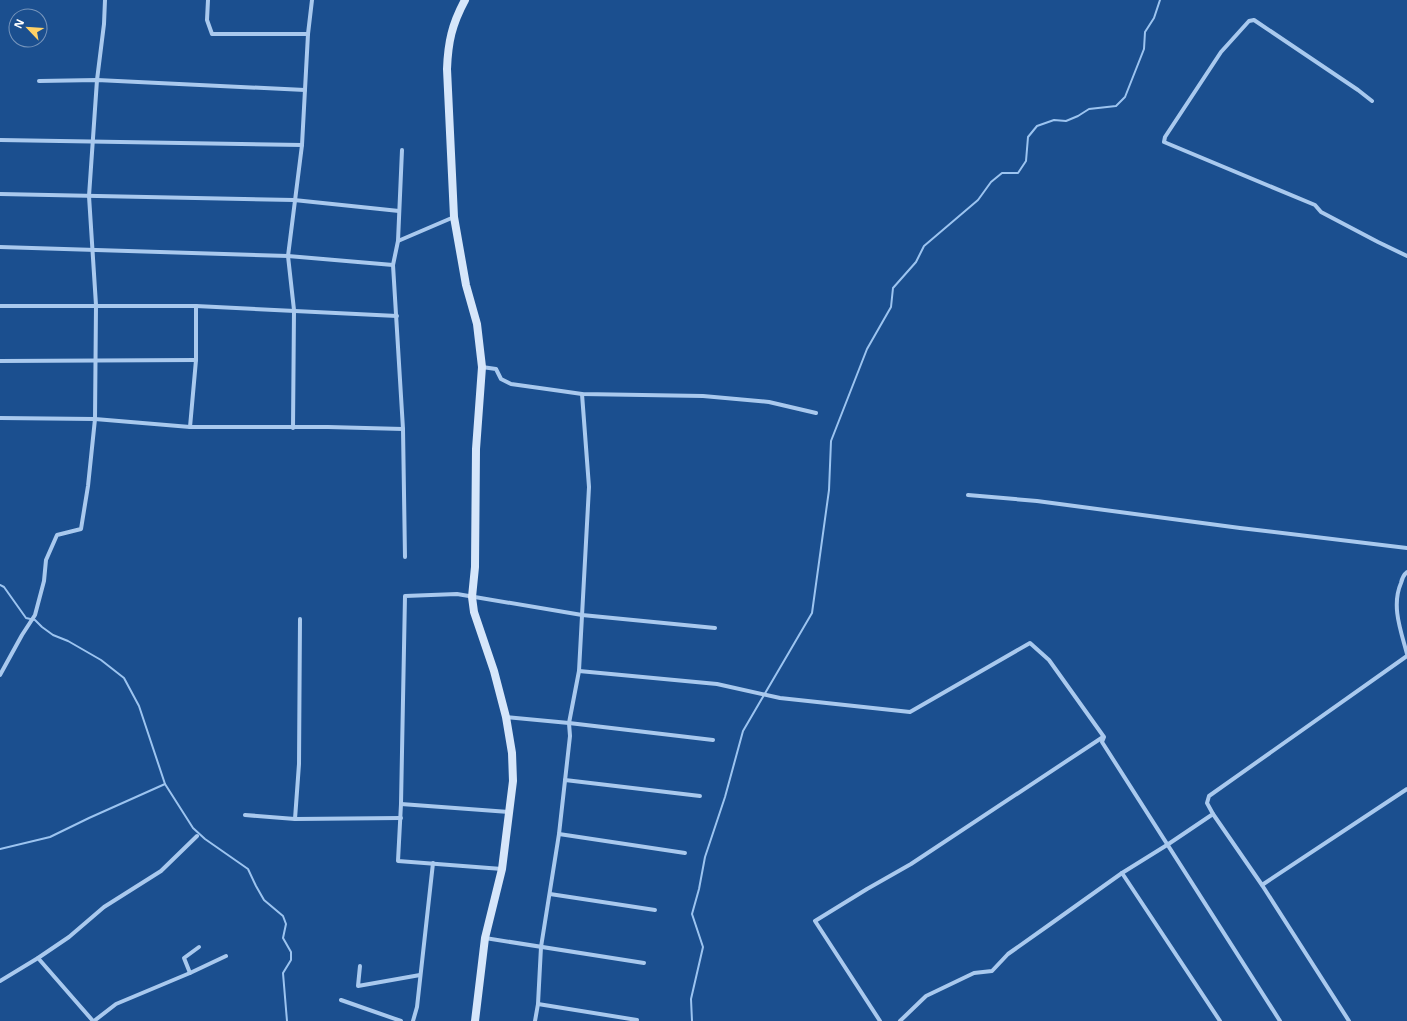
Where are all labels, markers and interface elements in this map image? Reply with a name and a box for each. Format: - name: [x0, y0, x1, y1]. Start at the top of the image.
- north arrow: [8, 8, 48, 48]
- text: N: [10, 16, 27, 31]

